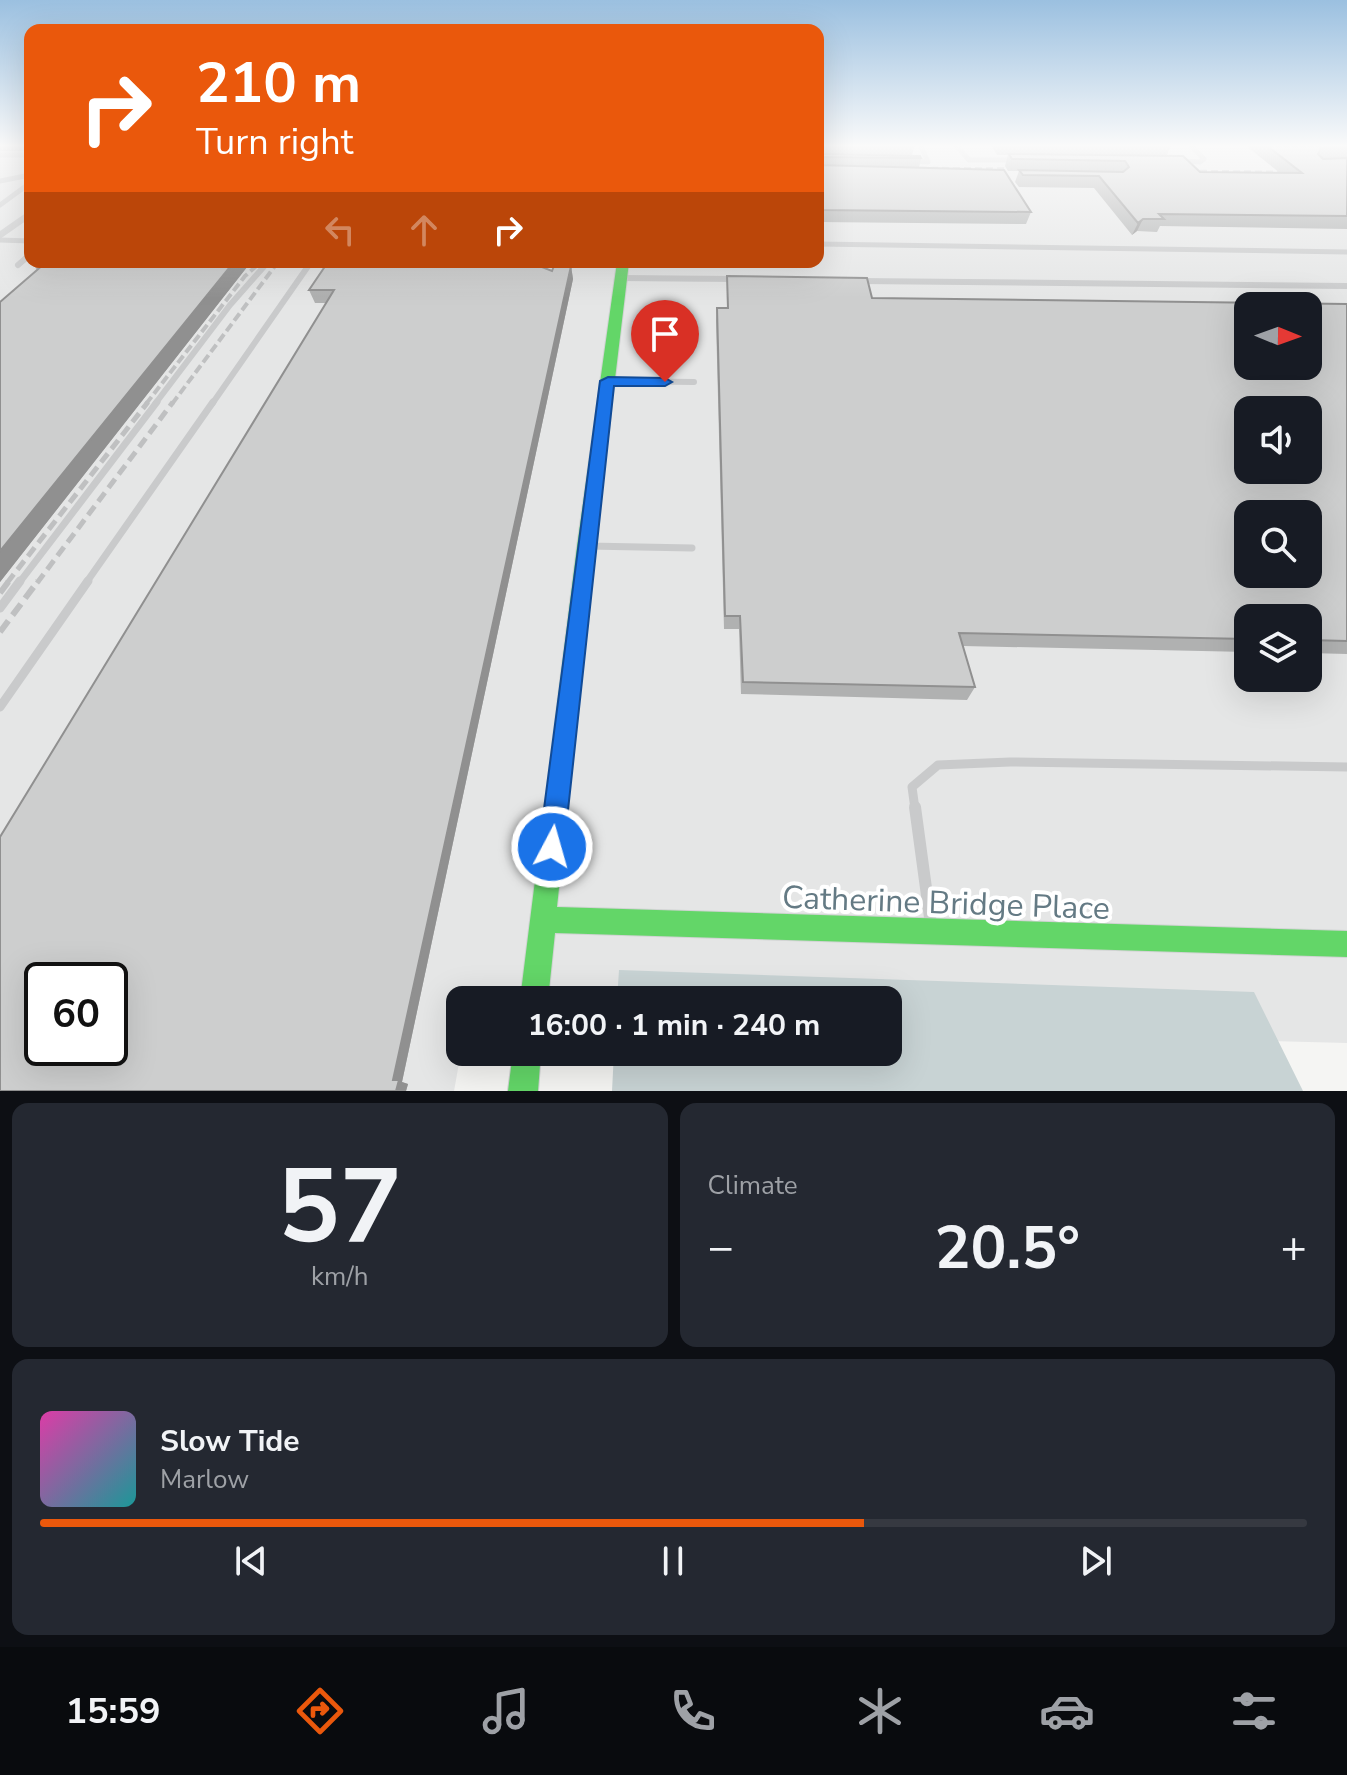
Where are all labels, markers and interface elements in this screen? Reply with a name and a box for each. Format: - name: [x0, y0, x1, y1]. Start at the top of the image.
- text: 210 m: [196, 45, 361, 122]
- icon: right: [64, 56, 168, 160]
- text: Turn right: [196, 118, 353, 167]
- icon: left: [318, 208, 362, 252]
- icon: ahead: [402, 208, 446, 252]
- icon: right: [486, 208, 530, 252]
- north arrow: [1234, 292, 1322, 380]
- map controls: [1234, 292, 1322, 692]
- pin: [631, 300, 699, 382]
- icon: arrive: [643, 312, 687, 356]
- button: sound: [1234, 396, 1322, 484]
- button: search: [1234, 500, 1322, 588]
- button: layers: [1234, 604, 1322, 692]
- position arrow: [510, 805, 594, 889]
- street label: Catherine Bridge Place: [781, 876, 1111, 930]
- speed limit sign: 60: [24, 962, 128, 1066]
- text: 16:00 · 1 min · 240 m: [528, 1005, 820, 1046]
- text: 57: [277, 1136, 402, 1278]
- text: Climate: [708, 1168, 798, 1203]
- text: 20.5°: [934, 1207, 1080, 1289]
- text: −: [708, 1218, 734, 1278]
- text: +: [1281, 1218, 1307, 1278]
- text: km/h: [311, 1259, 368, 1294]
- text: Slow Tide: [160, 1421, 300, 1462]
- text: Marlow: [160, 1462, 249, 1497]
- icon: previous: [229, 1539, 273, 1583]
- icon: pause: [651, 1539, 695, 1583]
- icon: next: [1074, 1539, 1118, 1583]
- icon: directions: [292, 1683, 348, 1739]
- icon: music: [478, 1683, 534, 1739]
- icon: phone: [665, 1683, 721, 1739]
- icon: climate: [852, 1683, 908, 1739]
- icon: car: [1039, 1683, 1095, 1739]
- icon: filters: [1226, 1683, 1282, 1739]
- text: 15:59: [65, 1687, 161, 1736]

